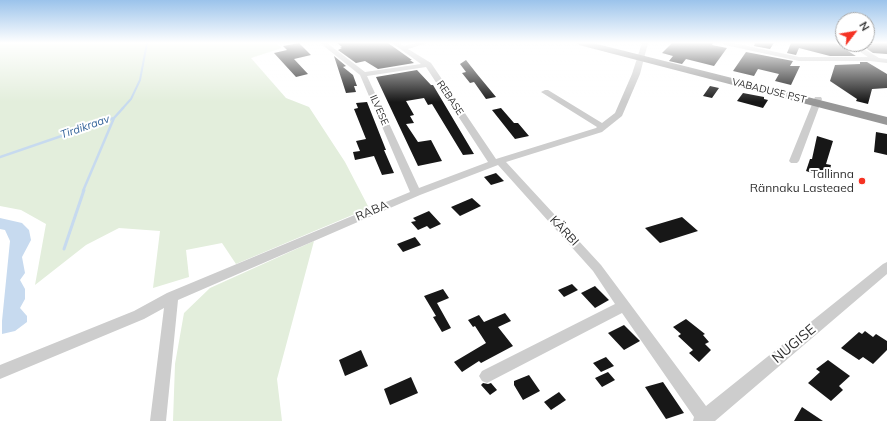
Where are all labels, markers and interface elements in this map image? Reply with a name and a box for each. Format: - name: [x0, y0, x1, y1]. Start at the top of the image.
- north arrow: [835, 12, 875, 52]
- text: N: [856, 19, 873, 34]
- street label: VABADUSE PST: [731, 76, 807, 106]
- street label: REBASE: [434, 79, 466, 117]
- street label: ILVESE: [367, 93, 391, 127]
- water label: Tirdikraav: [59, 112, 111, 142]
- place label: Tallinna Rännaku Lasteaed: [750, 167, 854, 195]
- marker: Tallinna Rännaku Lasteaed: [857, 176, 867, 186]
- street label: RABA: [354, 198, 390, 224]
- street label: KÄRBI: [547, 213, 581, 249]
- street label: NUGISE: [769, 321, 819, 367]

